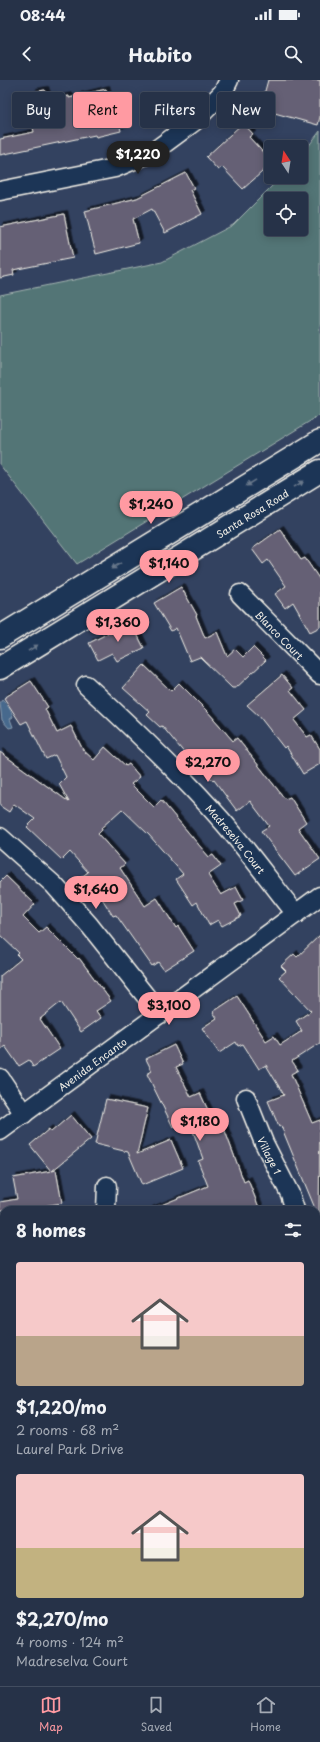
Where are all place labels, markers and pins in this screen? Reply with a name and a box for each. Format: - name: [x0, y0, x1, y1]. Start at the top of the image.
- pin: $1,220: [105, 141, 171, 175]
- pin: $1,240: [118, 491, 184, 525]
- pin: $1,140: [136, 550, 202, 584]
- pin: $1,360: [85, 609, 151, 643]
- pin: $2,270: [175, 749, 241, 783]
- pin: $1,640: [63, 876, 129, 910]
- pin: $3,100: [136, 992, 202, 1026]
- pin: $1,180: [167, 1108, 233, 1142]

